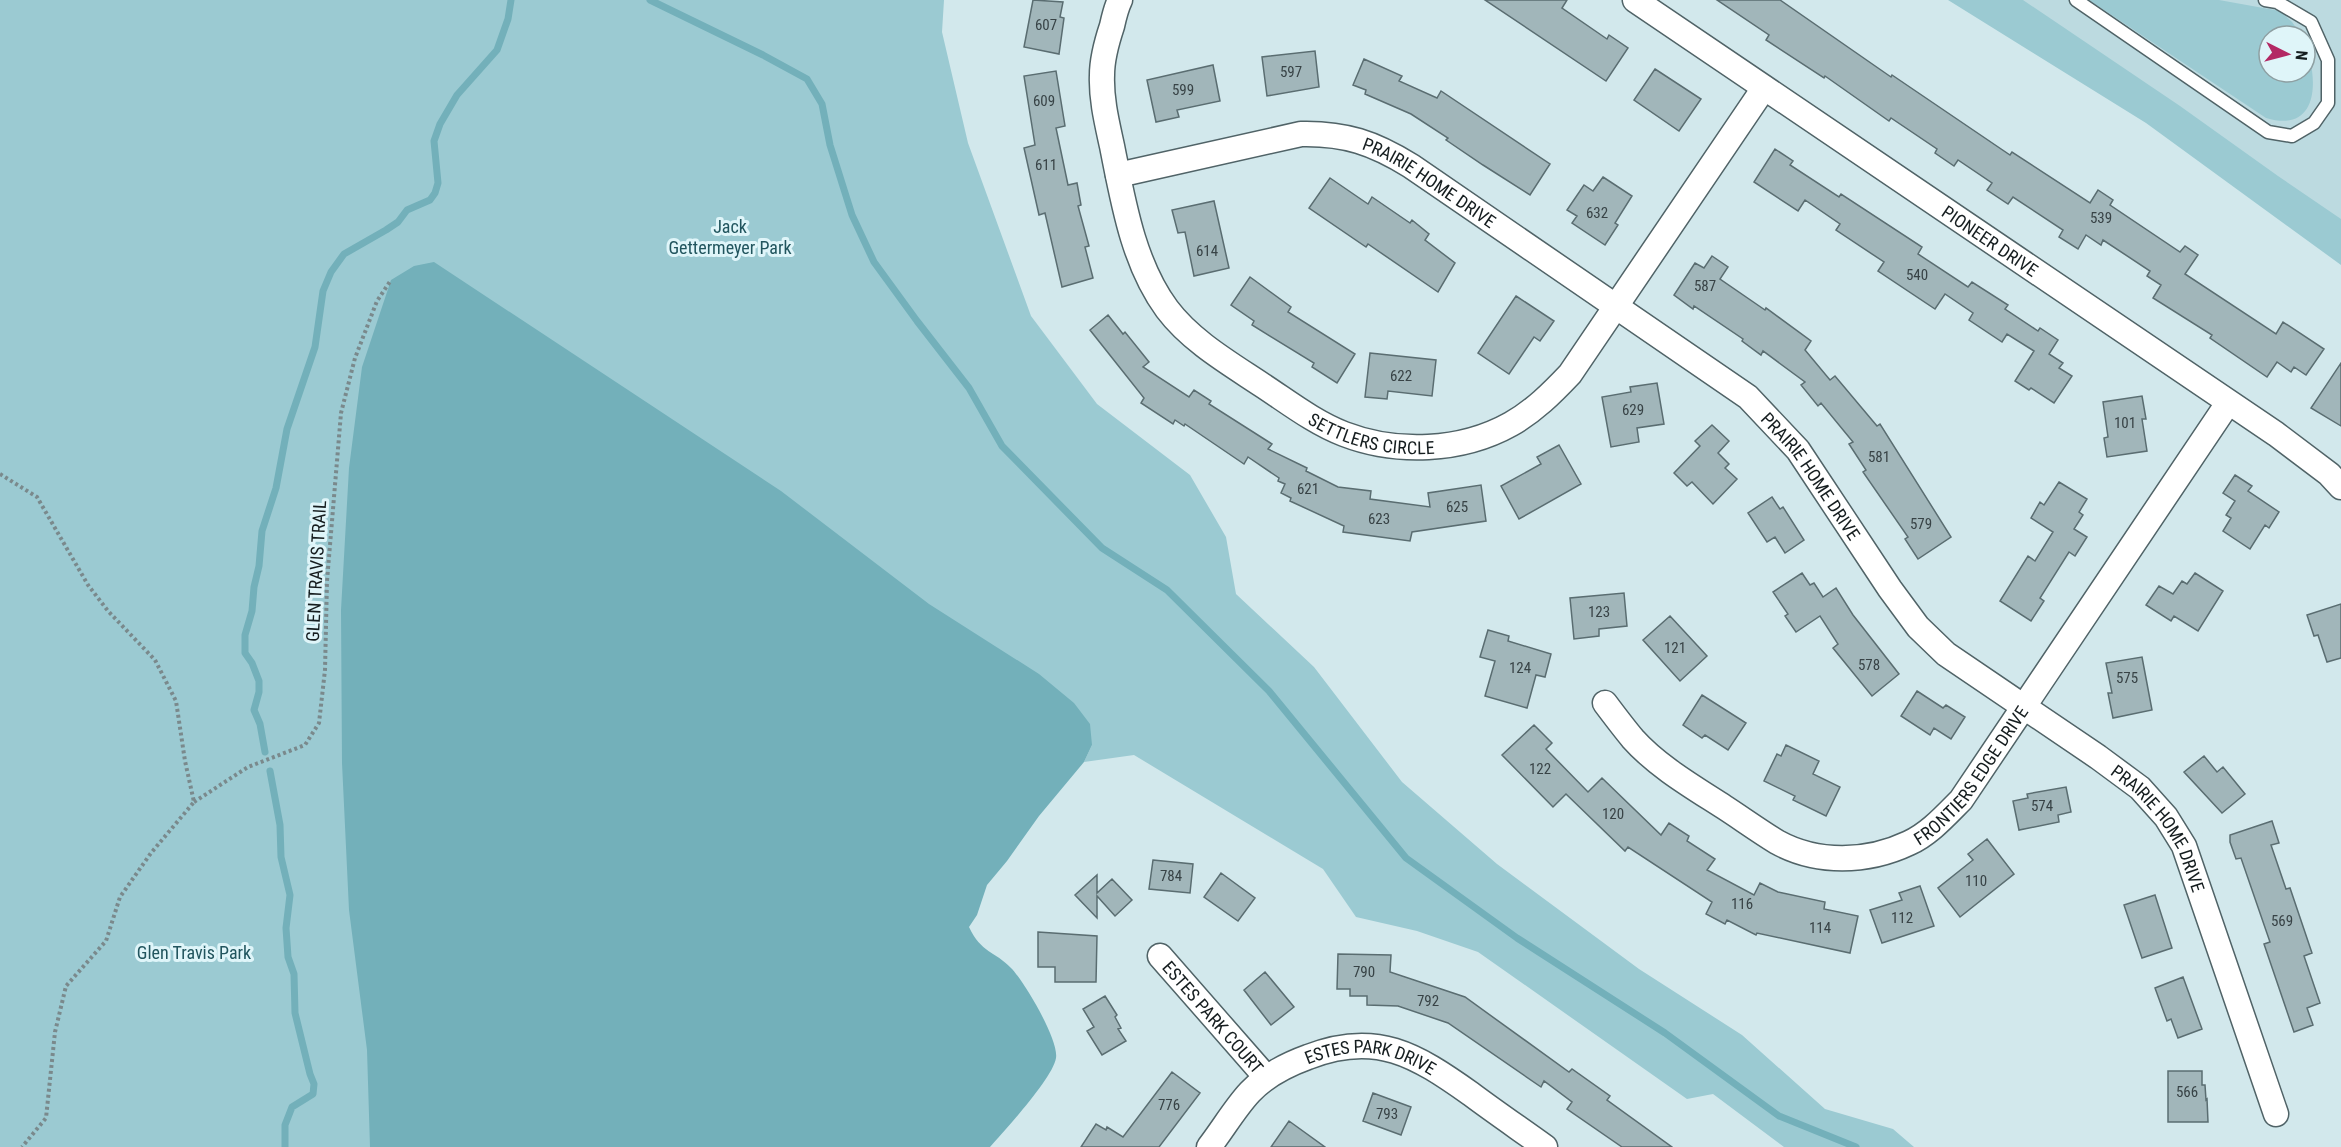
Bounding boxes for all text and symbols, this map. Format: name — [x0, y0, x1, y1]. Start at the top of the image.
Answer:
house number: 607 — [1035, 16, 1057, 34]
north arrow — [2257, 24, 2317, 84]
text: N — [2291, 50, 2311, 61]
house number: 597 — [1280, 63, 1302, 81]
house number: 599 — [1172, 81, 1194, 99]
house number: 609 — [1033, 92, 1055, 110]
street label: PRAIRIE HOME DRIVE — [1360, 133, 1500, 232]
house number: 611 — [1035, 156, 1057, 174]
street label: PIONEER DRIVE — [1938, 201, 2042, 280]
house number: 632 — [1586, 204, 1608, 222]
house number: 539 — [2090, 209, 2112, 227]
park label: Jack Gettermeyer Park — [668, 216, 792, 258]
house number: 614 — [1196, 242, 1218, 260]
house number: 540 — [1906, 266, 1928, 284]
house number: 587 — [1694, 277, 1716, 295]
house number: 622 — [1390, 367, 1412, 385]
house number: 629 — [1622, 401, 1644, 419]
street label: SETTLERS CIRCLE — [1305, 408, 1435, 458]
street label: PRAIRIE HOME DRIVE — [1757, 408, 1865, 544]
house number: 101 — [2114, 414, 2136, 432]
house number: 581 — [1868, 448, 1890, 466]
house number: 621 — [1297, 480, 1319, 498]
house number: 625 — [1446, 498, 1468, 516]
street label: GLEN TRAVIS TRAIL — [302, 499, 330, 642]
house number: 623 — [1368, 510, 1390, 528]
house number: 579 — [1910, 515, 1932, 533]
house number: 123 — [1588, 603, 1610, 621]
house number: 121 — [1664, 639, 1686, 657]
house number: 578 — [1858, 656, 1880, 674]
house number: 124 — [1509, 659, 1531, 677]
house number: 575 — [2116, 669, 2138, 687]
street label: FRONTIERS EDGE DRIVE — [1910, 702, 2032, 849]
house number: 122 — [1529, 760, 1551, 778]
street label: PRAIRIE HOME DRIVE — [2107, 760, 2209, 895]
house number: 574 — [2031, 797, 2053, 815]
house number: 120 — [1602, 805, 1624, 823]
house number: 784 — [1160, 867, 1182, 885]
house number: 110 — [1965, 872, 1987, 890]
house number: 116 — [1731, 895, 1753, 913]
house number: 112 — [1891, 909, 1913, 927]
house number: 569 — [2271, 912, 2293, 930]
house number: 114 — [1809, 919, 1831, 937]
park label: Glen Travis Park — [137, 942, 251, 963]
street label: ESTES PARK COURT — [1159, 957, 1268, 1077]
house number: 790 — [1353, 963, 1375, 981]
house number: 792 — [1417, 992, 1439, 1010]
street label: ESTES PARK DRIVE — [1301, 1035, 1440, 1079]
house number: 566 — [2176, 1083, 2198, 1101]
house number: 776 — [1158, 1096, 1180, 1114]
house number: 793 — [1376, 1105, 1398, 1123]

